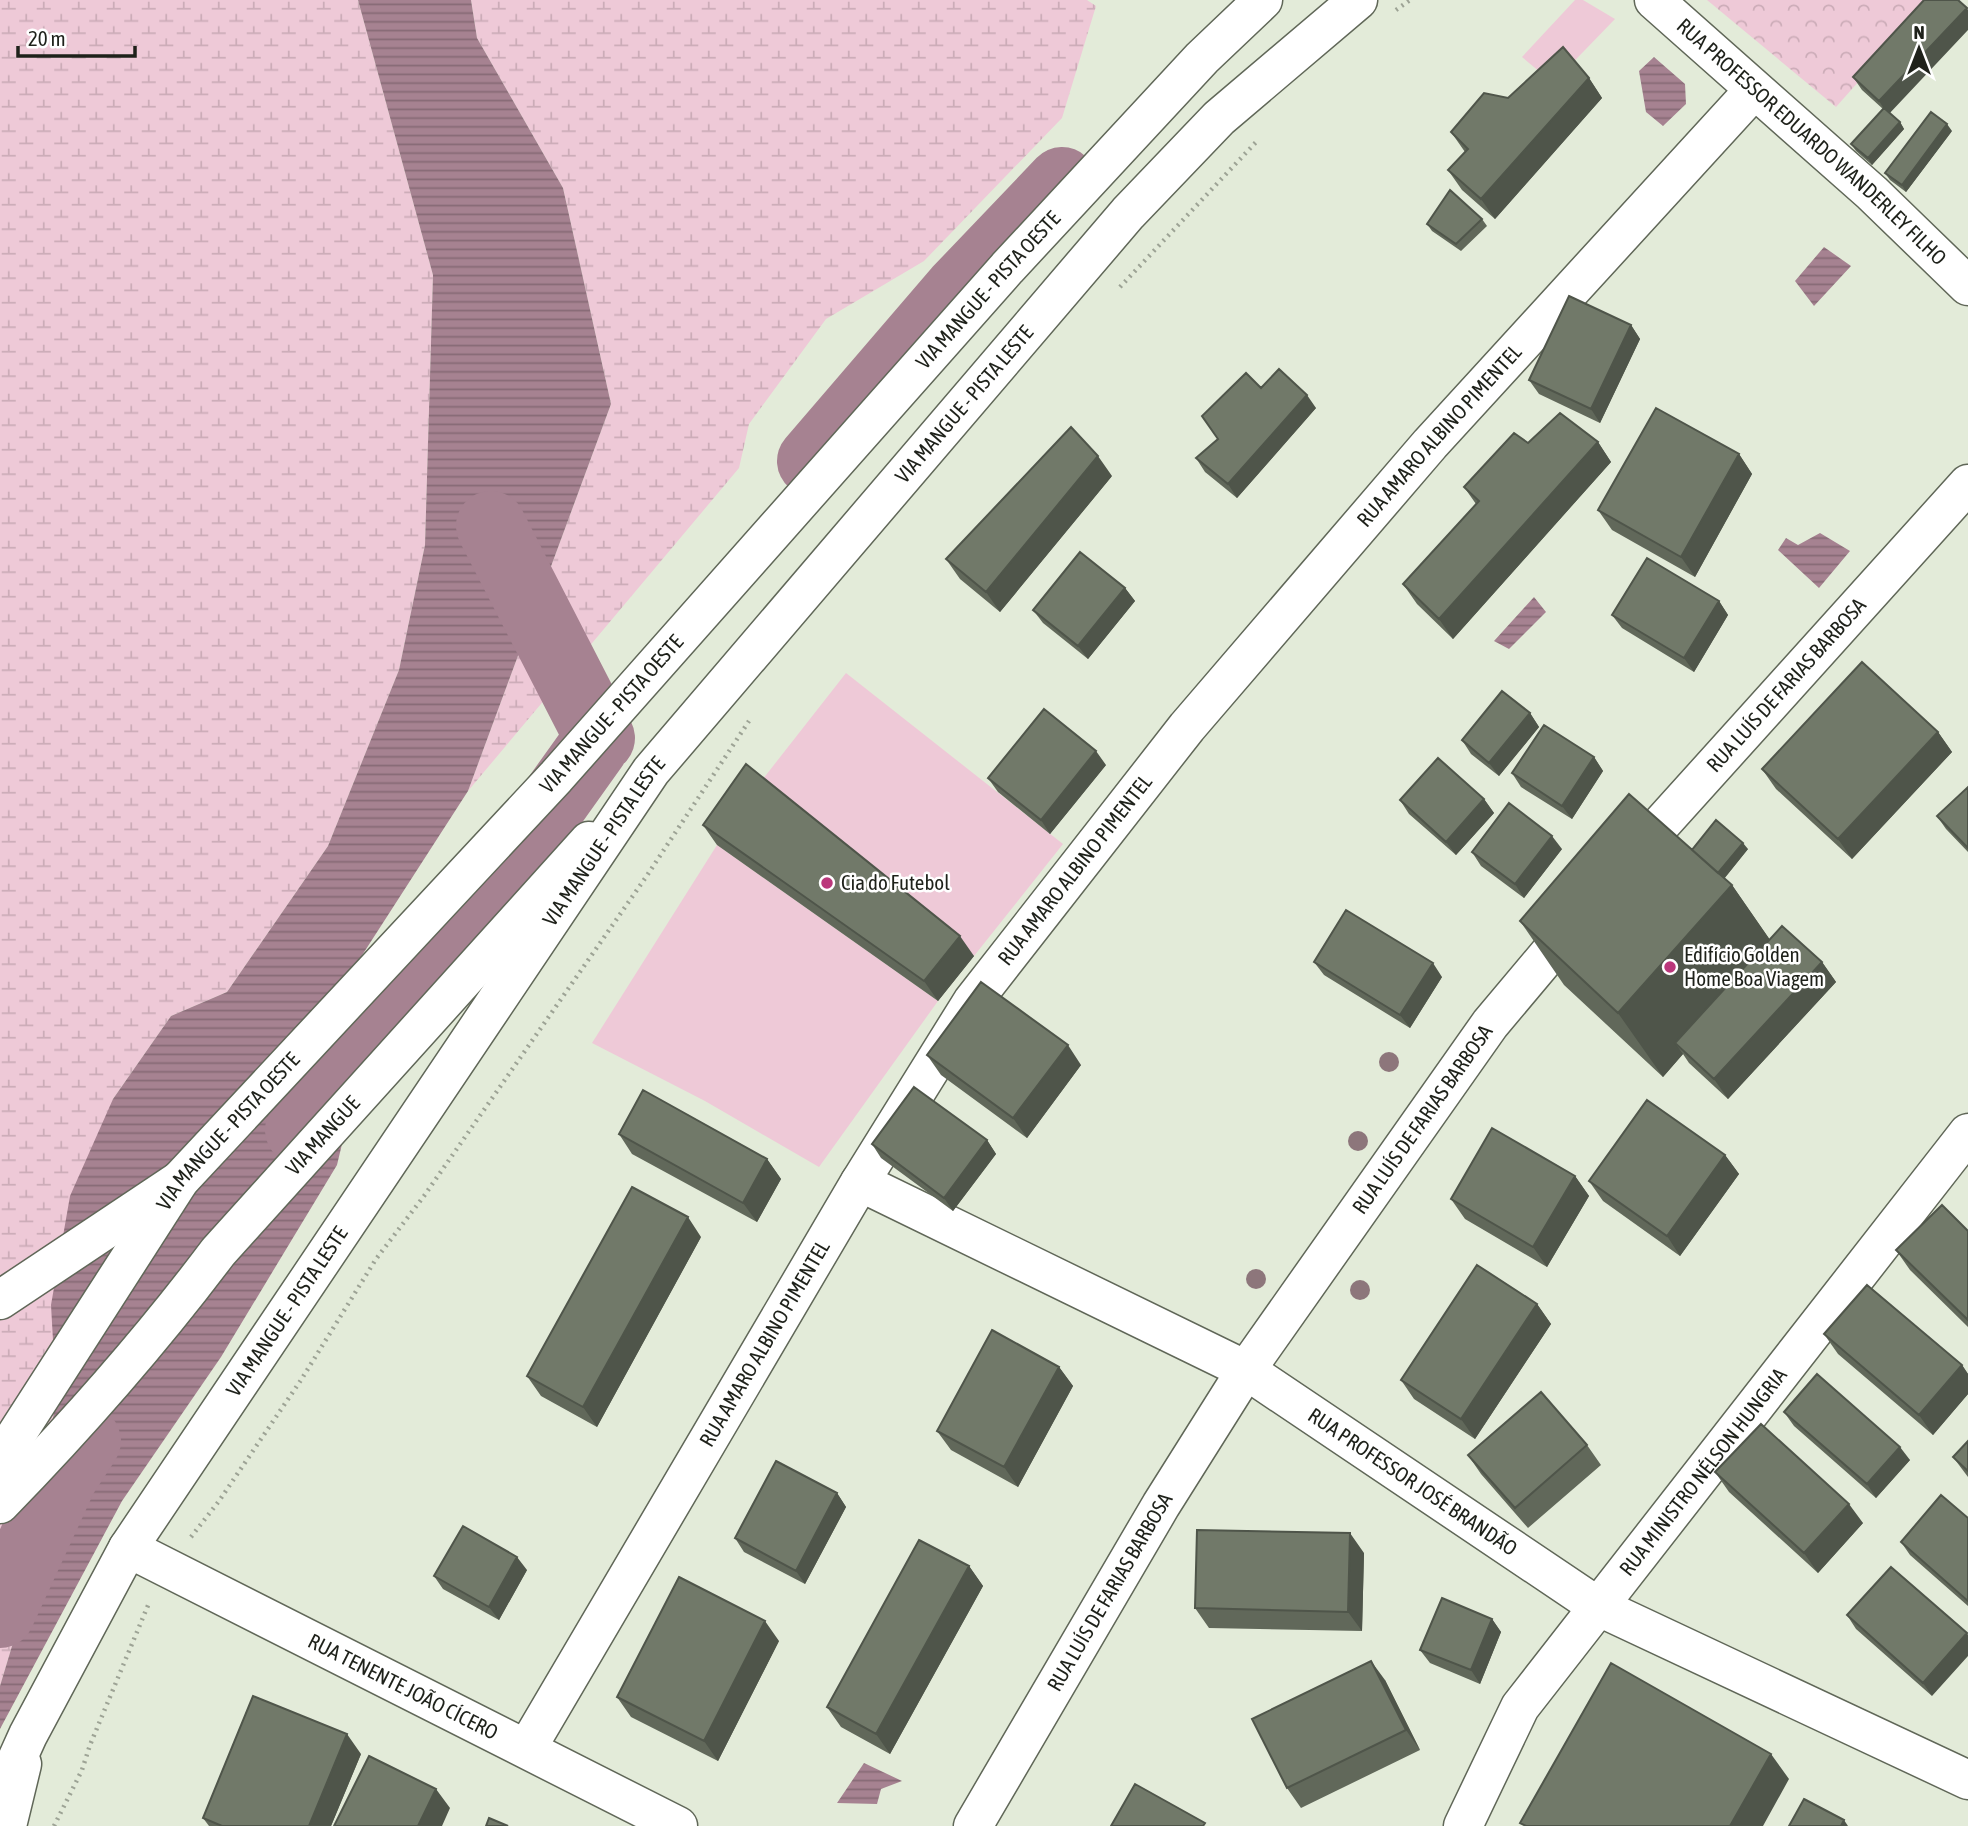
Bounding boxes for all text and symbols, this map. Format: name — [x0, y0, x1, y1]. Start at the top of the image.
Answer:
scale bar — [18, 14, 135, 58]
north arrow — [1884, 14, 1954, 84]
street label: RUA PROFESSOR EDUARDO WANDERLEY FILHO — [1671, 15, 1951, 271]
text: 20 m — [28, 26, 66, 50]
street label: VIA MANGUE - PISTA OESTE — [911, 206, 1065, 373]
street label: VIA MANGUE - PISTA LESTE — [890, 320, 1038, 487]
street label: RUA AMARO ALBINO PIMENTEL — [1352, 340, 1526, 531]
street label: RUA LUÍS DE FARIAS BARBOSA — [1701, 592, 1871, 776]
street label: VIA MANGUE - PISTA OESTE — [534, 629, 687, 797]
street label: VIA MANGUE - PISTA LESTE — [537, 751, 669, 930]
street label: RUA AMARO ALBINO PIMENTEL — [992, 770, 1156, 970]
place label: Cia do Futebol — [841, 870, 950, 894]
marker: Cia do Futebol — [819, 875, 835, 891]
place label: Edifício Golden Home Boa Viagem — [1684, 942, 1824, 990]
marker: Edifício Golden Home Boa Viagem — [1662, 959, 1678, 975]
street label: RUA LUÍS DE FARIAS BARBOSA — [1347, 1019, 1497, 1218]
street label: VIA MANGUE - PISTA OESTE — [151, 1047, 304, 1214]
street label: VIA MANGUE — [280, 1091, 364, 1180]
street label: VIA MANGUE - PISTA LESTE — [221, 1222, 352, 1400]
street label: RUA AMARO ALBINO PIMENTEL — [694, 1236, 834, 1451]
street label: RUA MINISTRO NÉLSON HUNGRIA — [1614, 1362, 1792, 1580]
street label: RUA PROFESSOR JOSÉ BRANDÃO — [1304, 1402, 1522, 1560]
street label: RUA LUÍS DE FARIAS BARBOSA — [1042, 1487, 1177, 1695]
street label: RUA TENENTE JOÃO CÍCERO — [305, 1628, 502, 1744]

